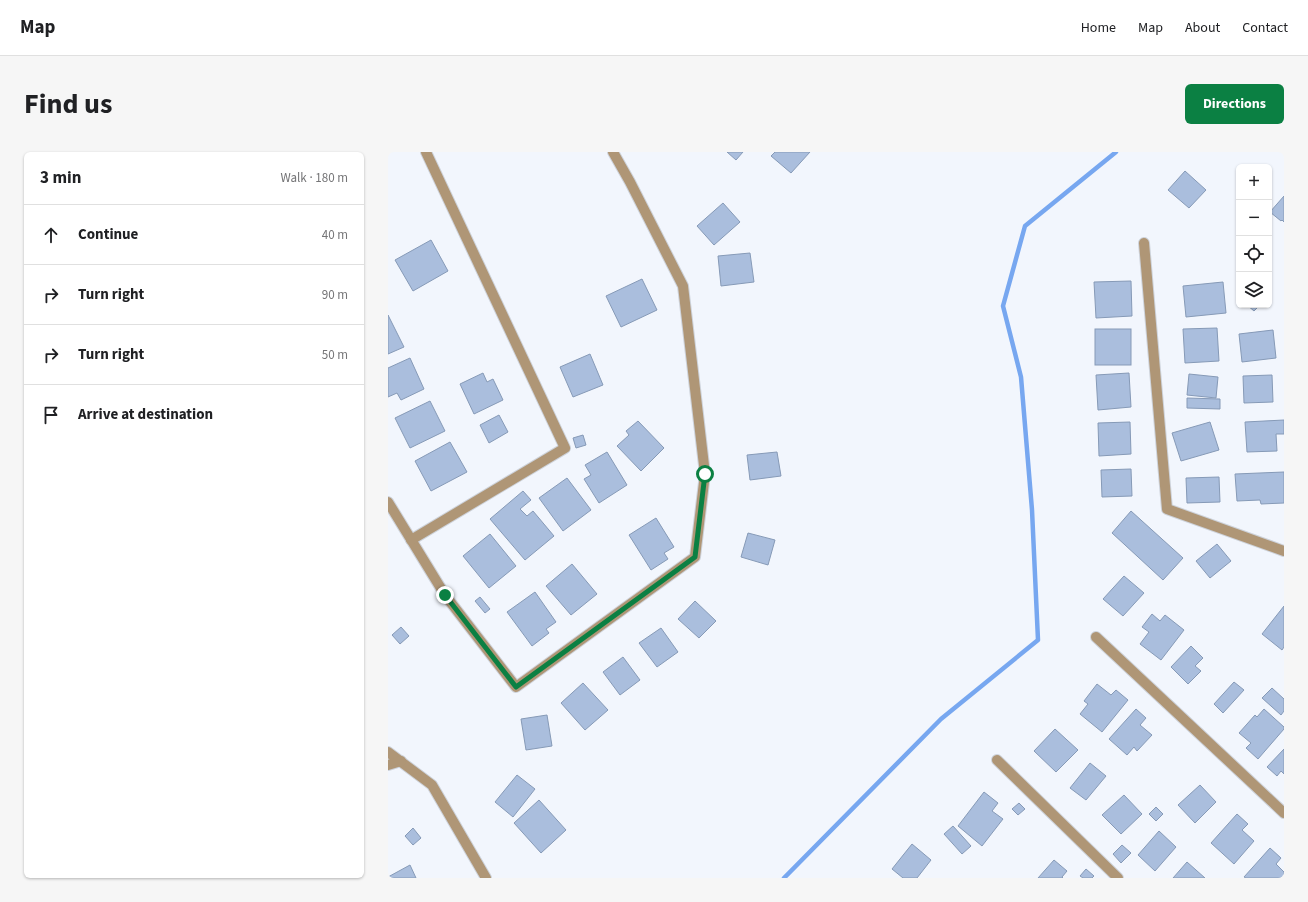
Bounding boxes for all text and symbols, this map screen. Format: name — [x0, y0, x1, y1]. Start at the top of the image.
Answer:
text: Map — [20, 14, 55, 41]
text: Home — [1081, 18, 1116, 38]
text: Map — [1138, 18, 1163, 38]
text: About — [1185, 18, 1220, 38]
text: Contact — [1242, 18, 1288, 38]
text: Find us — [24, 84, 112, 124]
button: Directions — [1185, 84, 1284, 124]
map controls — [1236, 164, 1272, 308]
button: + — [1236, 164, 1272, 200]
text: 3 min — [40, 166, 81, 190]
text: Walk · 180 m — [280, 169, 348, 187]
button: − — [1236, 200, 1272, 236]
icon: ahead — [40, 224, 62, 246]
text: Continue — [78, 224, 138, 245]
text: 40 m — [322, 226, 348, 244]
button: locate — [1236, 236, 1272, 272]
button: layers — [1236, 272, 1272, 308]
icon: right — [40, 284, 62, 306]
text: Turn right — [78, 284, 144, 305]
text: 90 m — [322, 286, 348, 304]
icon: right — [40, 344, 62, 366]
text: Turn right — [78, 344, 144, 365]
text: 50 m — [322, 346, 348, 364]
icon: arrive — [40, 404, 62, 426]
text: Arrive at destination — [78, 404, 213, 425]
route start — [696, 465, 714, 483]
route end — [436, 586, 454, 604]

